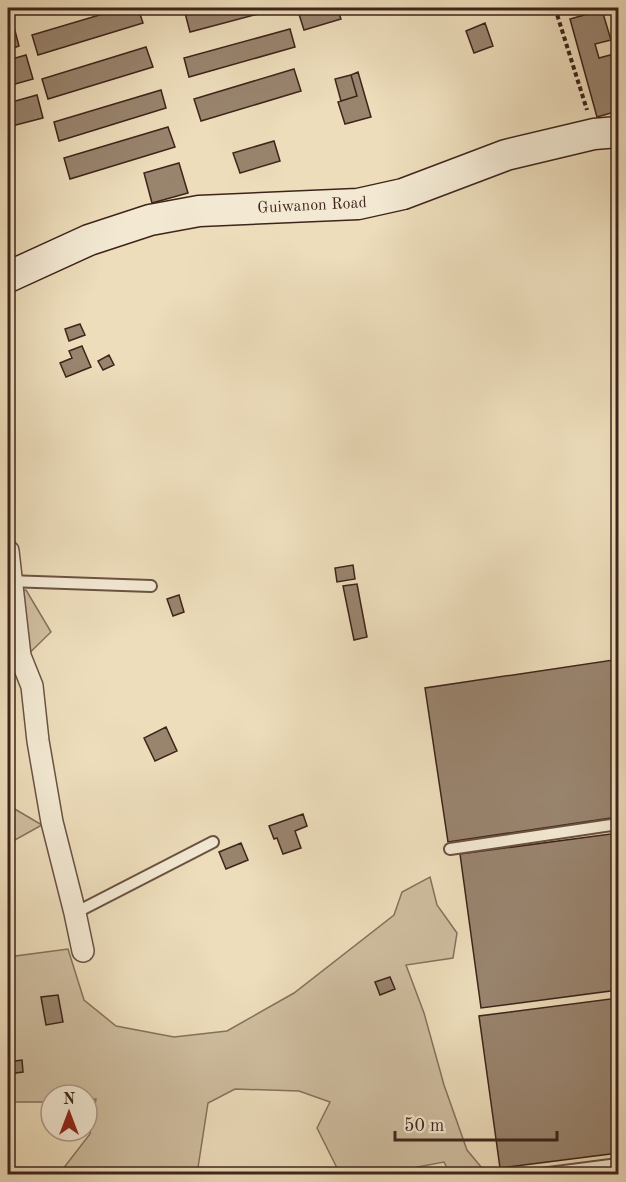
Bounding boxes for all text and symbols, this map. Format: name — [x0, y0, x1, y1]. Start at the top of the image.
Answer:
street label: Guiwanon Road — [257, 195, 367, 217]
north arrow — [39, 1083, 99, 1143]
text: N — [63, 1092, 76, 1108]
scale bar — [395, 1104, 557, 1142]
text: 50 m — [404, 1117, 444, 1135]

